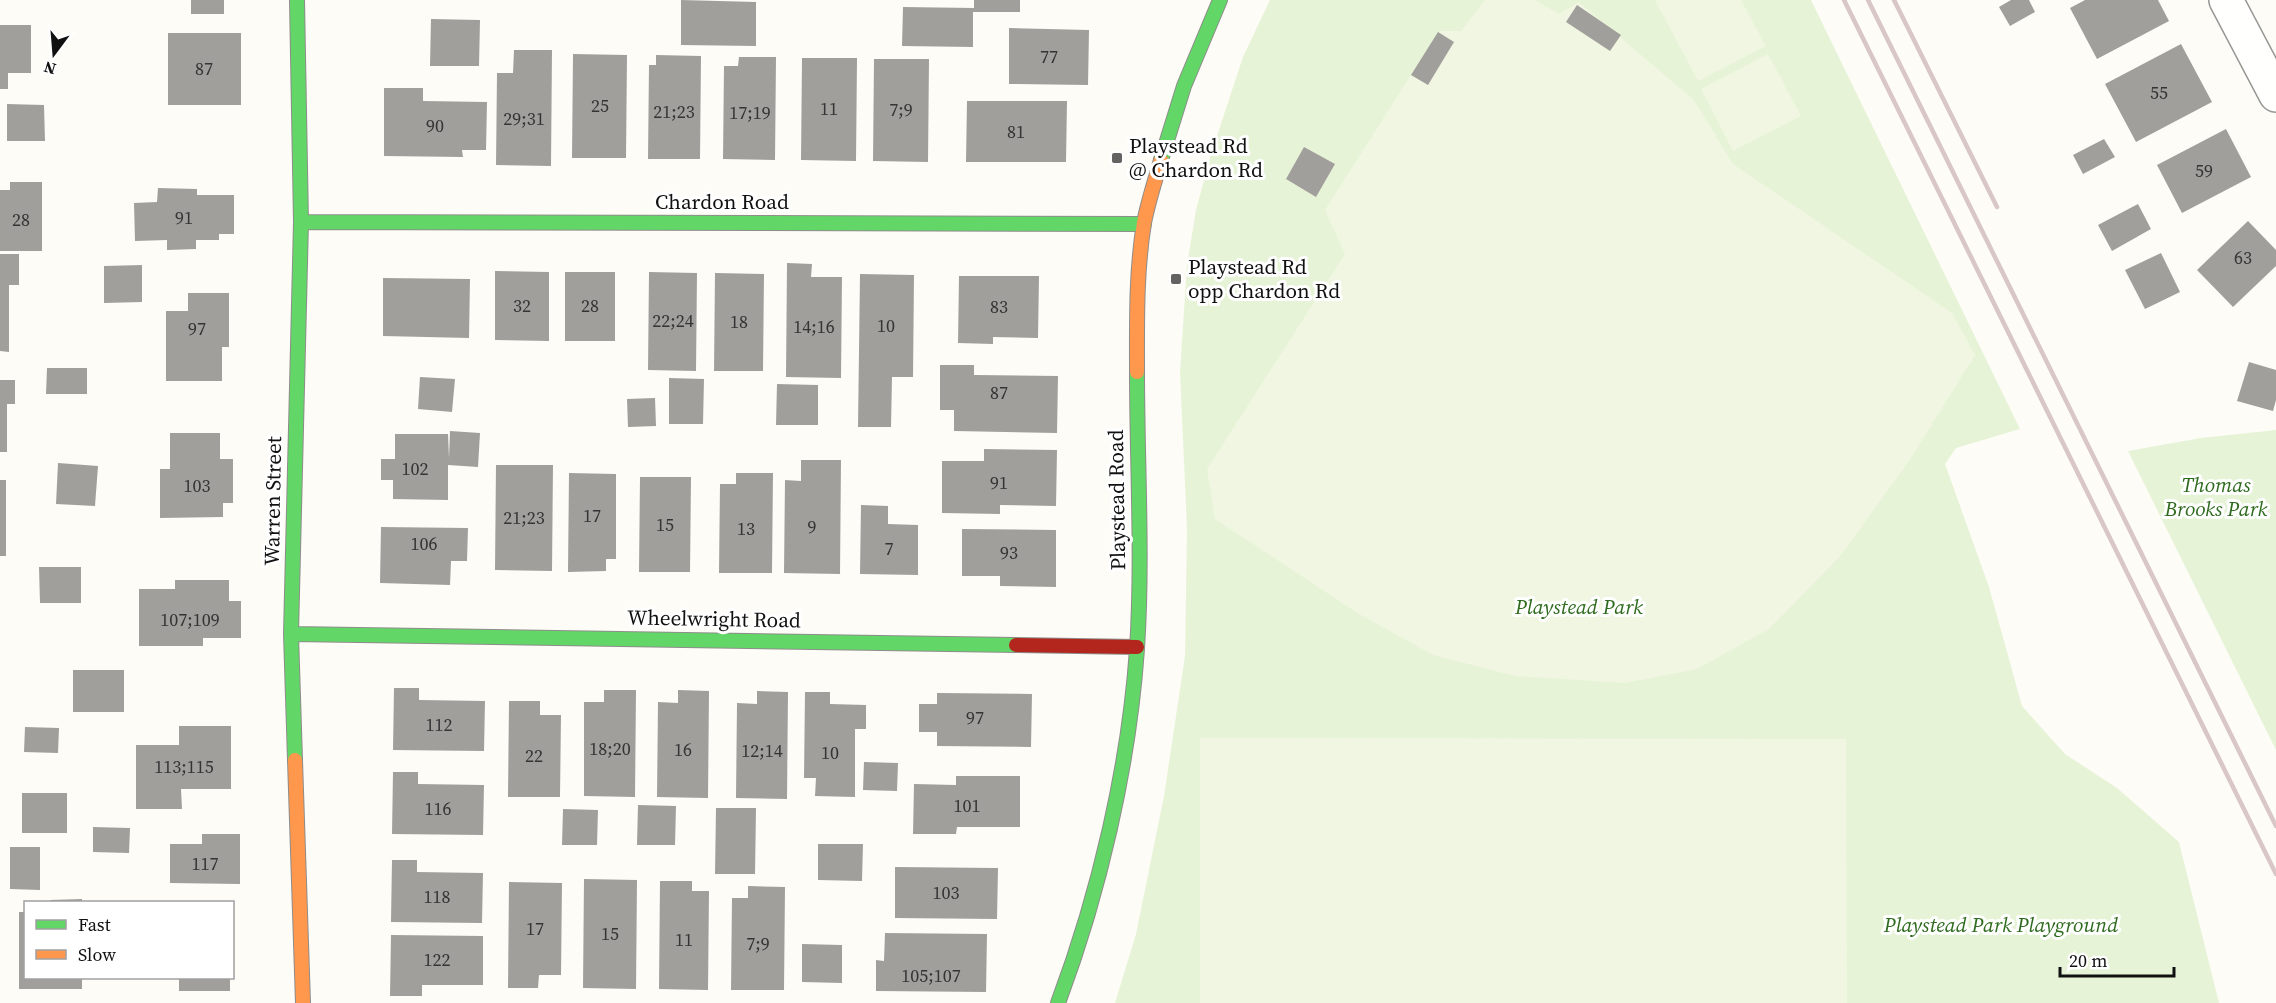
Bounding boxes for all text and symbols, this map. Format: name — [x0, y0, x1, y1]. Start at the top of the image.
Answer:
north arrow — [24, 24, 84, 84]
house number: 77 — [1040, 44, 1058, 69]
text: N — [41, 56, 58, 81]
house number: 87 — [195, 56, 213, 81]
house number: 55 — [2150, 80, 2168, 105]
house number: 25 — [591, 93, 609, 118]
house number: 11 — [820, 96, 838, 121]
house number: 7;9 — [889, 97, 913, 122]
house number: 21;23 — [653, 99, 695, 124]
house number: 17;19 — [729, 100, 771, 125]
house number: 29;31 — [503, 106, 545, 131]
house number: 90 — [426, 113, 444, 138]
house number: 81 — [1007, 119, 1025, 144]
place label: Playstead Rd @ Chardon Rd — [1129, 131, 1263, 184]
marker: Playstead Rd @ Chardon Rd — [1110, 151, 1124, 165]
house number: 59 — [2195, 158, 2213, 183]
street label: Chardon Road — [655, 187, 789, 216]
house number: 91 — [175, 205, 193, 230]
house number: 28 — [12, 207, 30, 232]
house number: 63 — [2234, 245, 2252, 270]
place label: Playstead Rd opp Chardon Rd — [1188, 252, 1340, 305]
marker: Playstead Rd opp Chardon Rd — [1169, 272, 1183, 286]
house number: 32 — [513, 293, 531, 318]
house number: 28 — [581, 293, 599, 318]
house number: 83 — [990, 294, 1008, 319]
house number: 22;24 — [652, 308, 694, 333]
house number: 18 — [730, 309, 748, 334]
house number: 10 — [877, 313, 895, 338]
house number: 14;16 — [793, 314, 835, 339]
house number: 97 — [188, 316, 206, 341]
house number: 87 — [990, 380, 1008, 405]
street label: Playstead Road — [1101, 429, 1132, 571]
street label: Warren Street — [257, 436, 288, 566]
house number: 102 — [402, 456, 429, 481]
house number: 91 — [990, 470, 1008, 495]
park label: Thomas Brooks Park — [2163, 470, 2268, 523]
house number: 103 — [184, 473, 211, 498]
house number: 17 — [583, 503, 601, 528]
house number: 21;23 — [503, 505, 545, 530]
house number: 15 — [656, 512, 674, 537]
house number: 9 — [808, 514, 817, 539]
house number: 13 — [737, 516, 755, 541]
house number: 106 — [411, 531, 438, 556]
house number: 7 — [885, 536, 894, 561]
house number: 93 — [1000, 540, 1018, 565]
park label: Playstead Park — [1514, 592, 1643, 621]
street label: Wheelwright Road — [627, 602, 801, 635]
house number: 107;109 — [160, 607, 220, 632]
house number: 97 — [966, 705, 984, 730]
house number: 112 — [426, 712, 453, 737]
house number: 18;20 — [589, 736, 631, 761]
house number: 16 — [674, 737, 692, 762]
house number: 12;14 — [741, 738, 783, 763]
house number: 10 — [821, 740, 839, 765]
house number: 22 — [525, 743, 543, 768]
house number: 113;115 — [154, 754, 214, 779]
house number: 101 — [954, 793, 981, 818]
house number: 116 — [425, 796, 452, 821]
house number: 117 — [192, 851, 219, 876]
house number: 103 — [933, 880, 960, 905]
house number: 118 — [424, 884, 451, 909]
legend — [24, 901, 234, 979]
park label: Playstead Park Playground — [1883, 910, 2118, 939]
text: Fast — [78, 912, 111, 937]
house number: 17 — [526, 916, 544, 941]
house number: 15 — [601, 921, 619, 946]
house number: 11 — [675, 927, 693, 952]
house number: 7;9 — [746, 931, 770, 956]
scale bar — [2060, 940, 2174, 978]
text: Slow — [78, 942, 116, 967]
house number: 122 — [424, 947, 451, 972]
text: 20 m — [2069, 948, 2107, 973]
house number: 105;107 — [901, 963, 961, 988]

